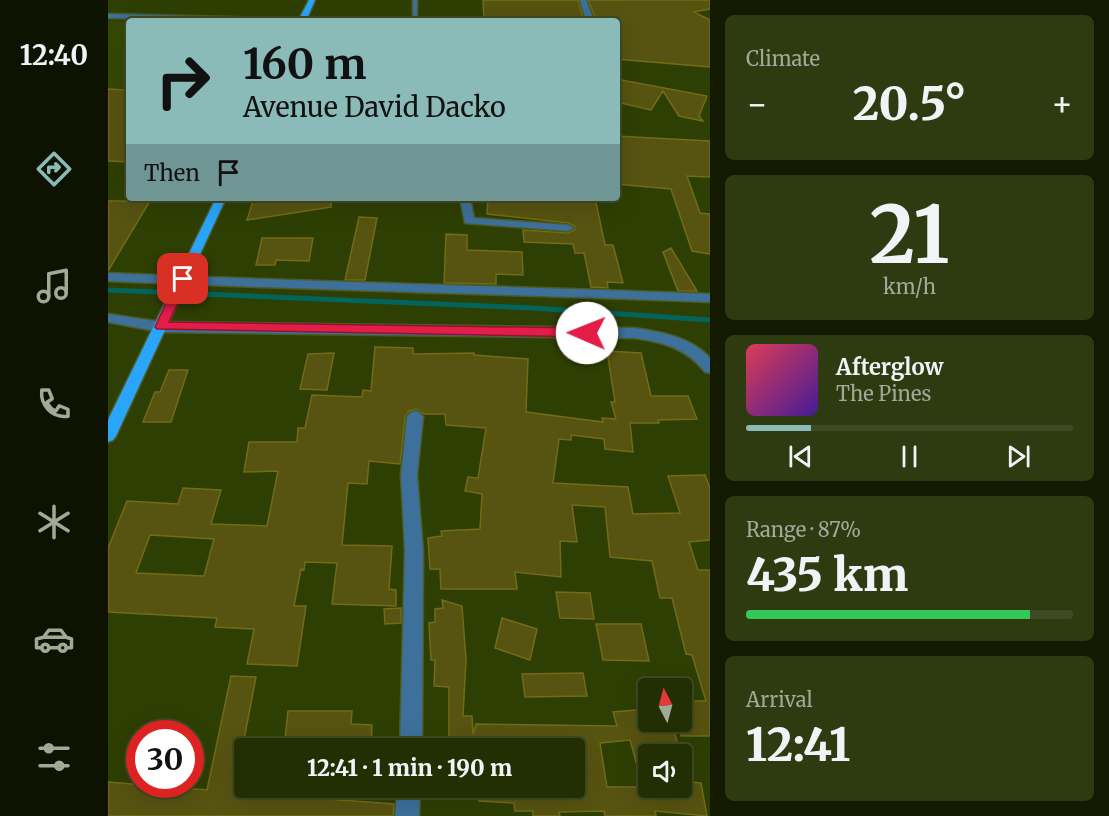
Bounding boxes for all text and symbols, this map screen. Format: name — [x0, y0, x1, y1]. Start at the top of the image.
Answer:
text: 12:40 — [20, 38, 88, 72]
text: 160 m — [243, 38, 367, 90]
icon: right — [144, 42, 222, 120]
text: Climate — [746, 46, 820, 71]
text: 20.5° — [853, 76, 966, 132]
text: − — [746, 84, 768, 125]
text: + — [1051, 84, 1073, 125]
text: Avenue David Dacko — [243, 90, 506, 124]
icon: directions — [33, 148, 75, 190]
icon: arrive — [212, 156, 245, 189]
text: Then — [144, 159, 200, 187]
text: 21 — [870, 186, 949, 284]
pin — [157, 253, 208, 304]
icon: arrive — [166, 262, 199, 295]
icon: music — [33, 265, 75, 307]
text: km/h — [883, 274, 936, 299]
position arrow — [555, 301, 619, 365]
text: Afterglow — [836, 353, 943, 381]
text: The Pines — [836, 381, 931, 406]
icon: phone — [33, 383, 75, 425]
icon: previous — [784, 440, 817, 473]
icon: pause — [893, 440, 926, 473]
icon: next — [1002, 440, 1035, 473]
icon: climate — [33, 501, 75, 543]
text: Range · 87% — [746, 517, 861, 542]
text: 435 km — [746, 547, 908, 603]
icon: car — [33, 618, 75, 660]
north arrow — [638, 678, 692, 732]
map controls — [638, 678, 692, 798]
text: Arrival — [746, 687, 813, 712]
text: 12:41 — [746, 717, 850, 773]
speed limit sign: 30 — [126, 720, 204, 798]
icon: filters — [33, 736, 75, 778]
button: sound — [638, 744, 692, 798]
text: 12:41 · 1 min · 190 m — [307, 754, 512, 782]

